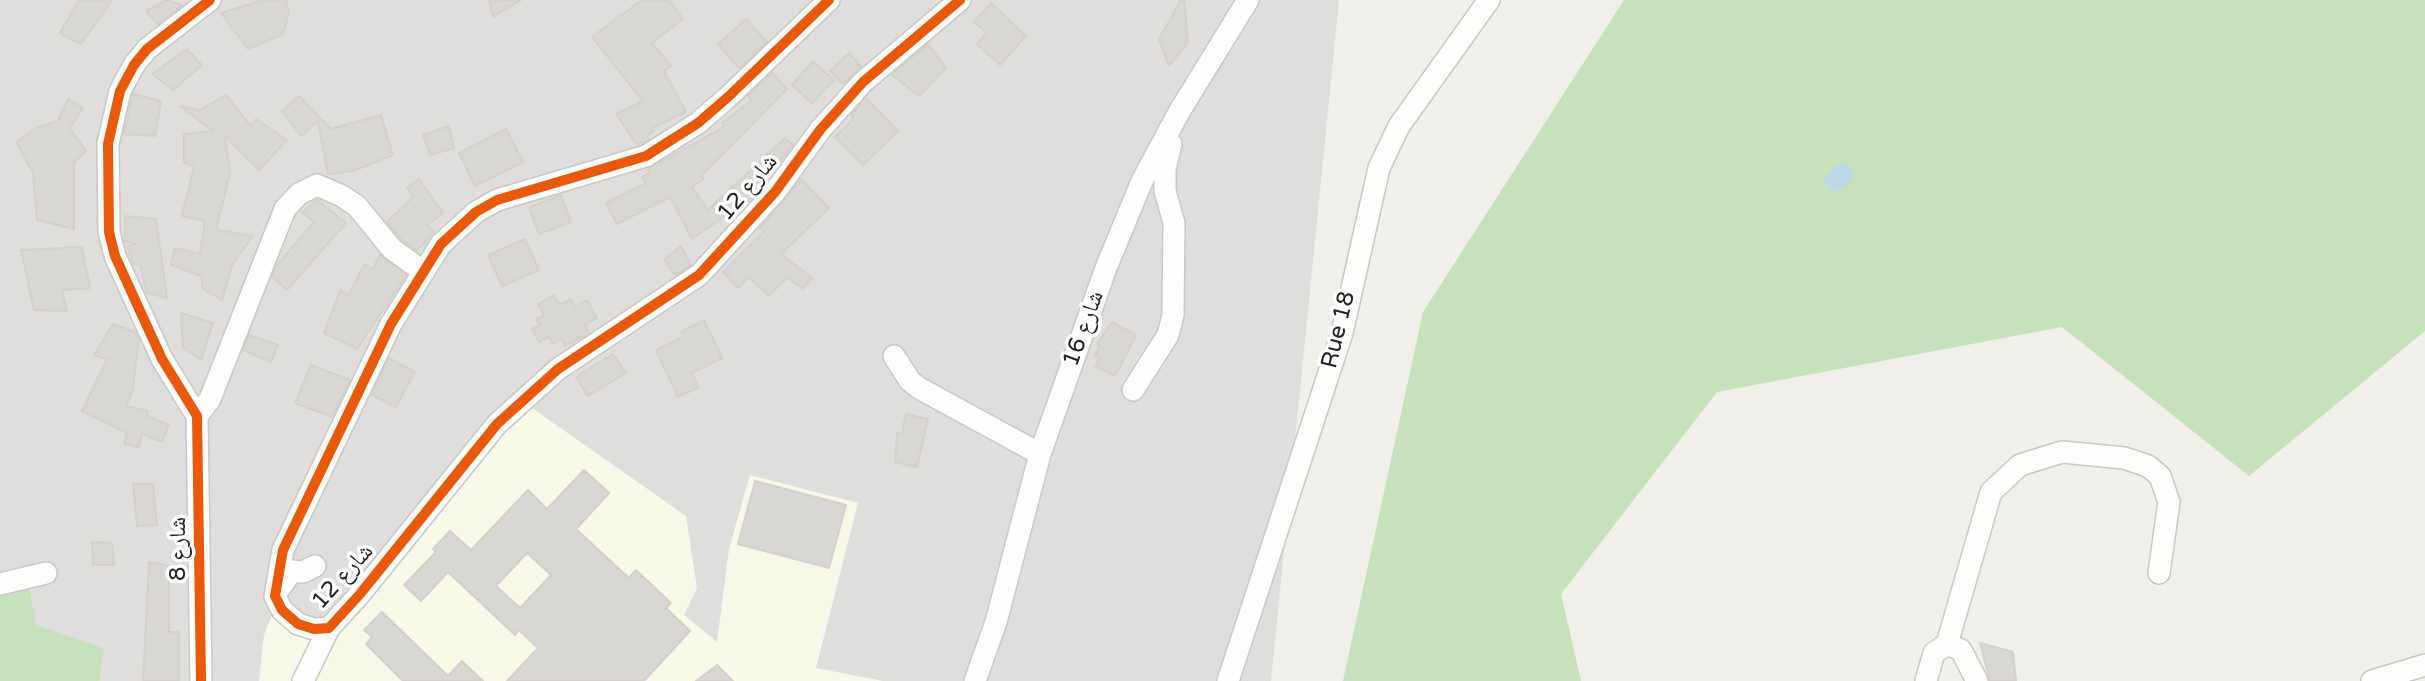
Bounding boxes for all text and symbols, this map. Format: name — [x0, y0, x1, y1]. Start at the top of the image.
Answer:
street label: شارع 12 — [712, 149, 784, 227]
street label: شارع 16 — [1058, 287, 1110, 371]
street label: Rue 18 — [1316, 289, 1362, 371]
street label: شارع 8 — [165, 517, 193, 581]
street label: شارع 12 — [306, 539, 380, 615]

